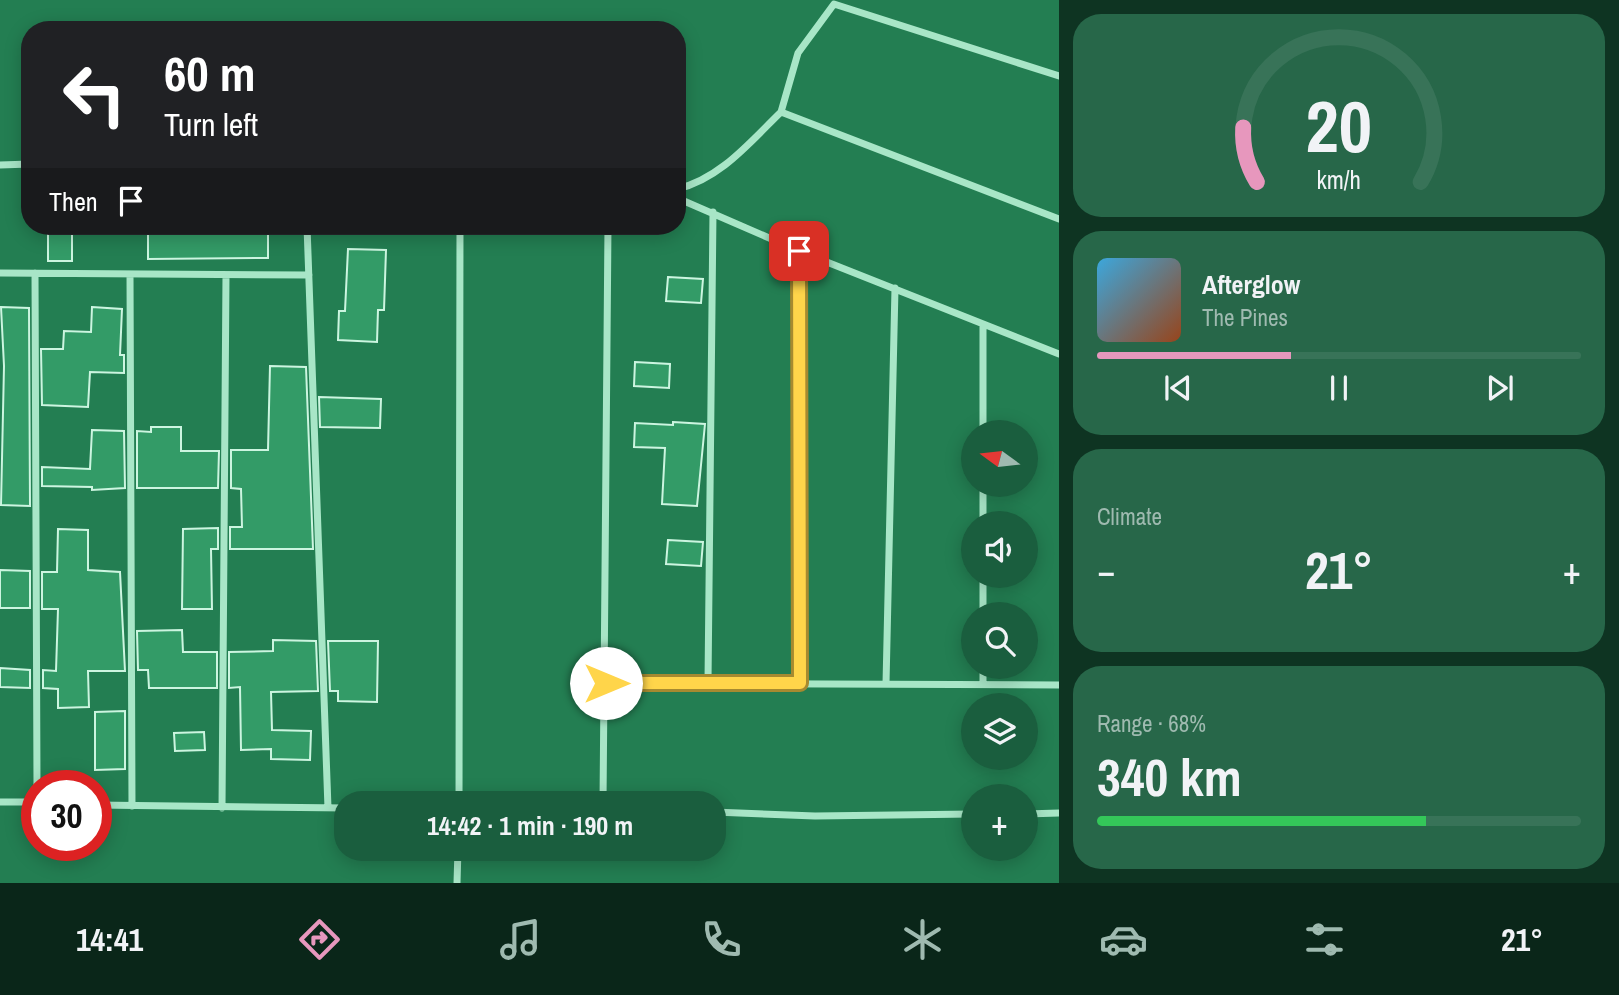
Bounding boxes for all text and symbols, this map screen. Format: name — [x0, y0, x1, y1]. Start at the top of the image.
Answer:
text: 60 m — [164, 40, 256, 106]
icon: left — [49, 49, 140, 140]
text: 20 — [1306, 77, 1372, 175]
text: Turn left — [164, 103, 258, 146]
text: km/h — [1317, 162, 1361, 196]
icon: arrive — [112, 182, 150, 220]
text: Then — [49, 184, 98, 219]
pin — [769, 221, 829, 281]
icon: arrive — [780, 232, 818, 270]
text: Afterglow — [1202, 267, 1300, 302]
text: The Pines — [1202, 302, 1288, 333]
icon: previous — [1159, 369, 1197, 407]
icon: pause — [1320, 369, 1358, 407]
icon: next — [1481, 369, 1519, 407]
north arrow — [961, 420, 1038, 497]
map controls — [961, 420, 1038, 861]
text: Climate — [1097, 501, 1162, 532]
button: sound — [961, 511, 1038, 588]
text: 21° — [1305, 535, 1373, 605]
text: − — [1097, 545, 1115, 596]
text: + — [1563, 545, 1581, 596]
button: search — [961, 602, 1038, 679]
position arrow — [569, 646, 643, 720]
button: layers — [961, 693, 1038, 770]
text: Range · 68% — [1097, 708, 1206, 739]
text: 340 km — [1097, 742, 1242, 812]
speed limit sign: 30 — [21, 770, 112, 861]
button: + — [961, 784, 1038, 861]
text: 14:42 · 1 min · 190 m — [427, 808, 633, 843]
icon: directions — [295, 915, 344, 964]
icon: music — [496, 915, 545, 964]
icon: phone — [697, 915, 746, 964]
icon: climate — [898, 915, 947, 964]
icon: car — [1099, 915, 1148, 964]
icon: filters — [1300, 915, 1349, 964]
text: 14:41 — [76, 918, 143, 961]
text: 21° — [1501, 918, 1543, 961]

